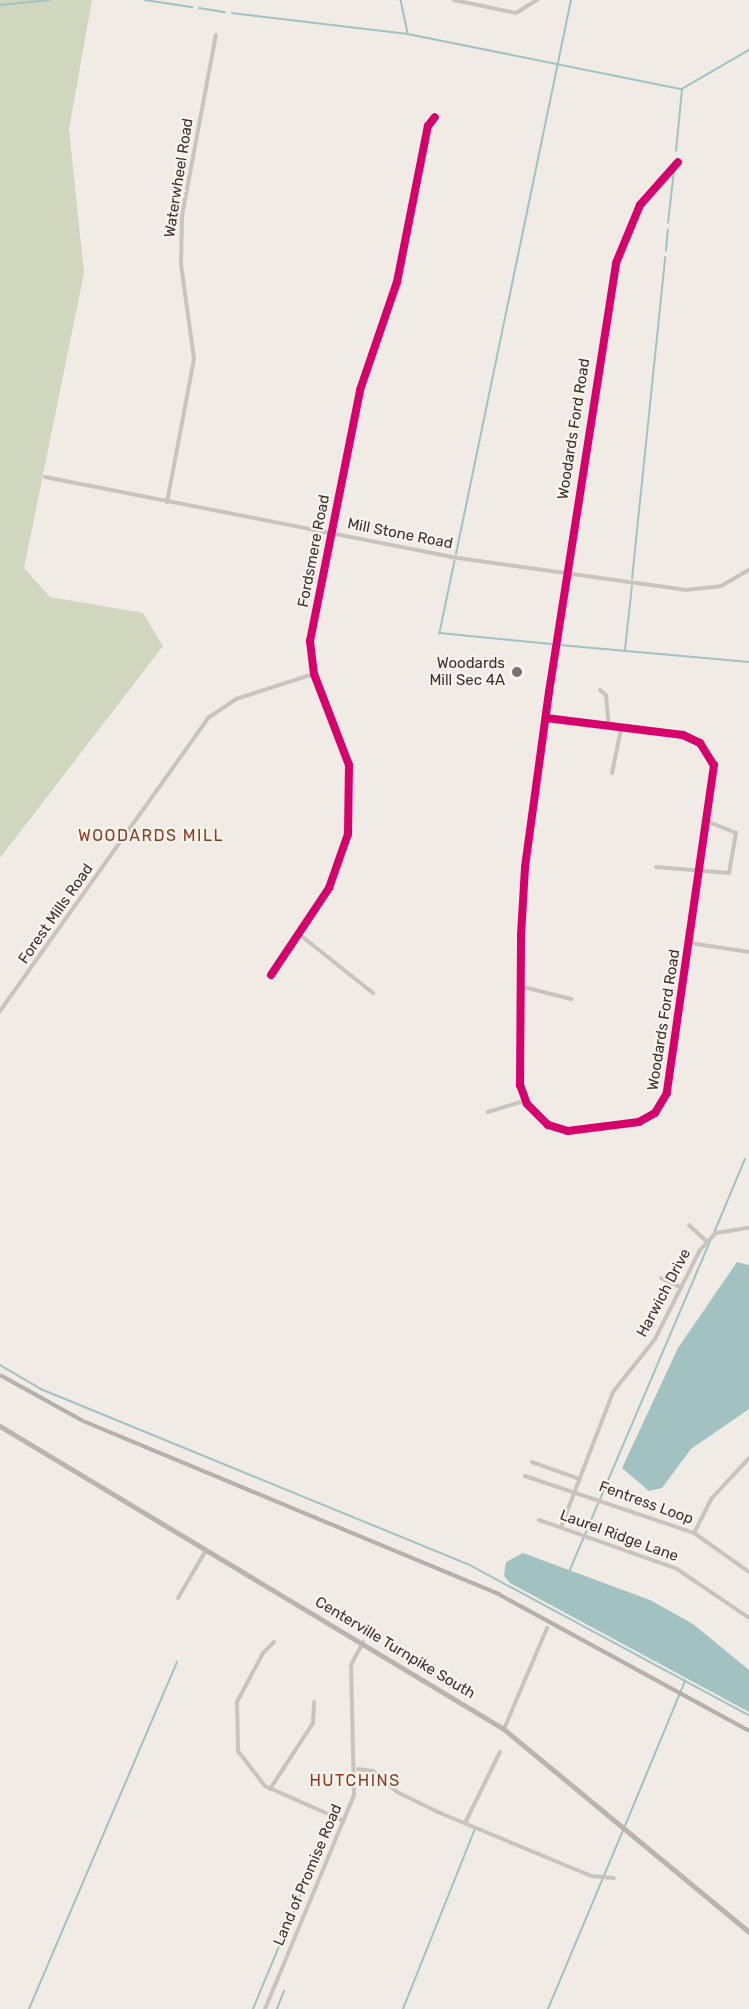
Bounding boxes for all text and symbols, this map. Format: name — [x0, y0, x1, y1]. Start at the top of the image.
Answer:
street label: Waterwheel Road — [161, 117, 197, 239]
street label: Woodards Ford Road — [554, 357, 594, 501]
street label: Fordsmere Road — [294, 493, 334, 609]
street label: Mill Stone Road — [346, 515, 454, 553]
place label: Woodards Mill Sec 4A — [429, 654, 505, 689]
marker: Woodards Mill Sec 4A — [510, 665, 524, 679]
district label: WOODARDS MILL — [78, 826, 224, 846]
street label: Forest Mills Road — [15, 860, 97, 968]
street label: Woodards Ford Road — [644, 948, 684, 1092]
street label: Harwich Drive — [633, 1246, 695, 1340]
street label: Fentress Loop — [596, 1478, 696, 1528]
street label: Laurel Ridge Lane — [557, 1506, 681, 1566]
street label: Centerville Turnpike South — [312, 1593, 478, 1703]
district label: HUTCHINS — [309, 1771, 401, 1791]
street label: Land of Promise Road — [270, 1801, 346, 1949]

